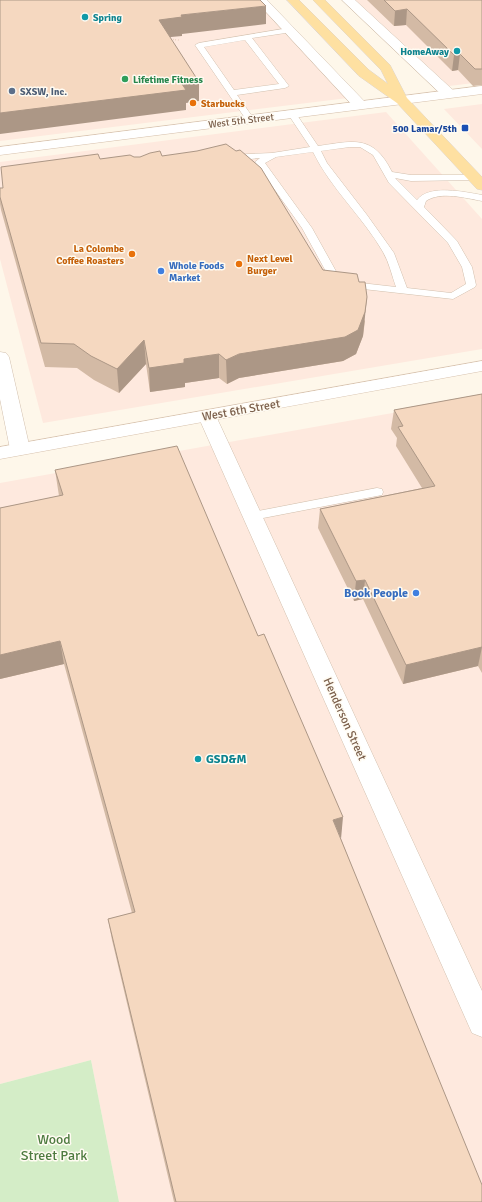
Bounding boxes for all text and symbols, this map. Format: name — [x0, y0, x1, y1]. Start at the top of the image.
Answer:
marker: Spring — [80, 12, 90, 22]
place label: Spring — [93, 12, 123, 24]
place label: HomeAway — [400, 46, 449, 58]
marker: HomeAway — [452, 46, 462, 56]
marker: Lifetime Fitness — [120, 74, 130, 84]
place label: Lifetime Fitness — [133, 74, 203, 86]
marker: SXSW, Inc. — [7, 86, 17, 96]
place label: SXSW, Inc. — [20, 86, 67, 98]
marker: Starbucks — [188, 98, 198, 108]
place label: Starbucks — [201, 98, 245, 110]
street label: West 5th Street — [208, 111, 275, 131]
place label: 500 Lamar/5th — [393, 123, 458, 135]
marker: 500 Lamar/5th — [460, 123, 470, 133]
place label: La Colombe Coffee Roasters — [56, 243, 125, 267]
marker: La Colombe Coffee Roasters — [127, 249, 137, 259]
place label: Next Level Burger — [247, 253, 293, 277]
marker: Next Level Burger — [234, 259, 244, 269]
place label: Whole Foods Market — [169, 260, 225, 284]
marker: Whole Foods Market — [156, 266, 166, 276]
street label: West 6th Street — [201, 396, 281, 425]
place label: Book People — [344, 586, 408, 601]
marker: Book People — [411, 588, 421, 598]
street label: Henderson Street — [320, 675, 370, 763]
place label: GSD&M — [206, 752, 246, 767]
marker: GSD&M — [193, 754, 203, 764]
park label: Wood Street Park — [21, 1131, 87, 1164]

